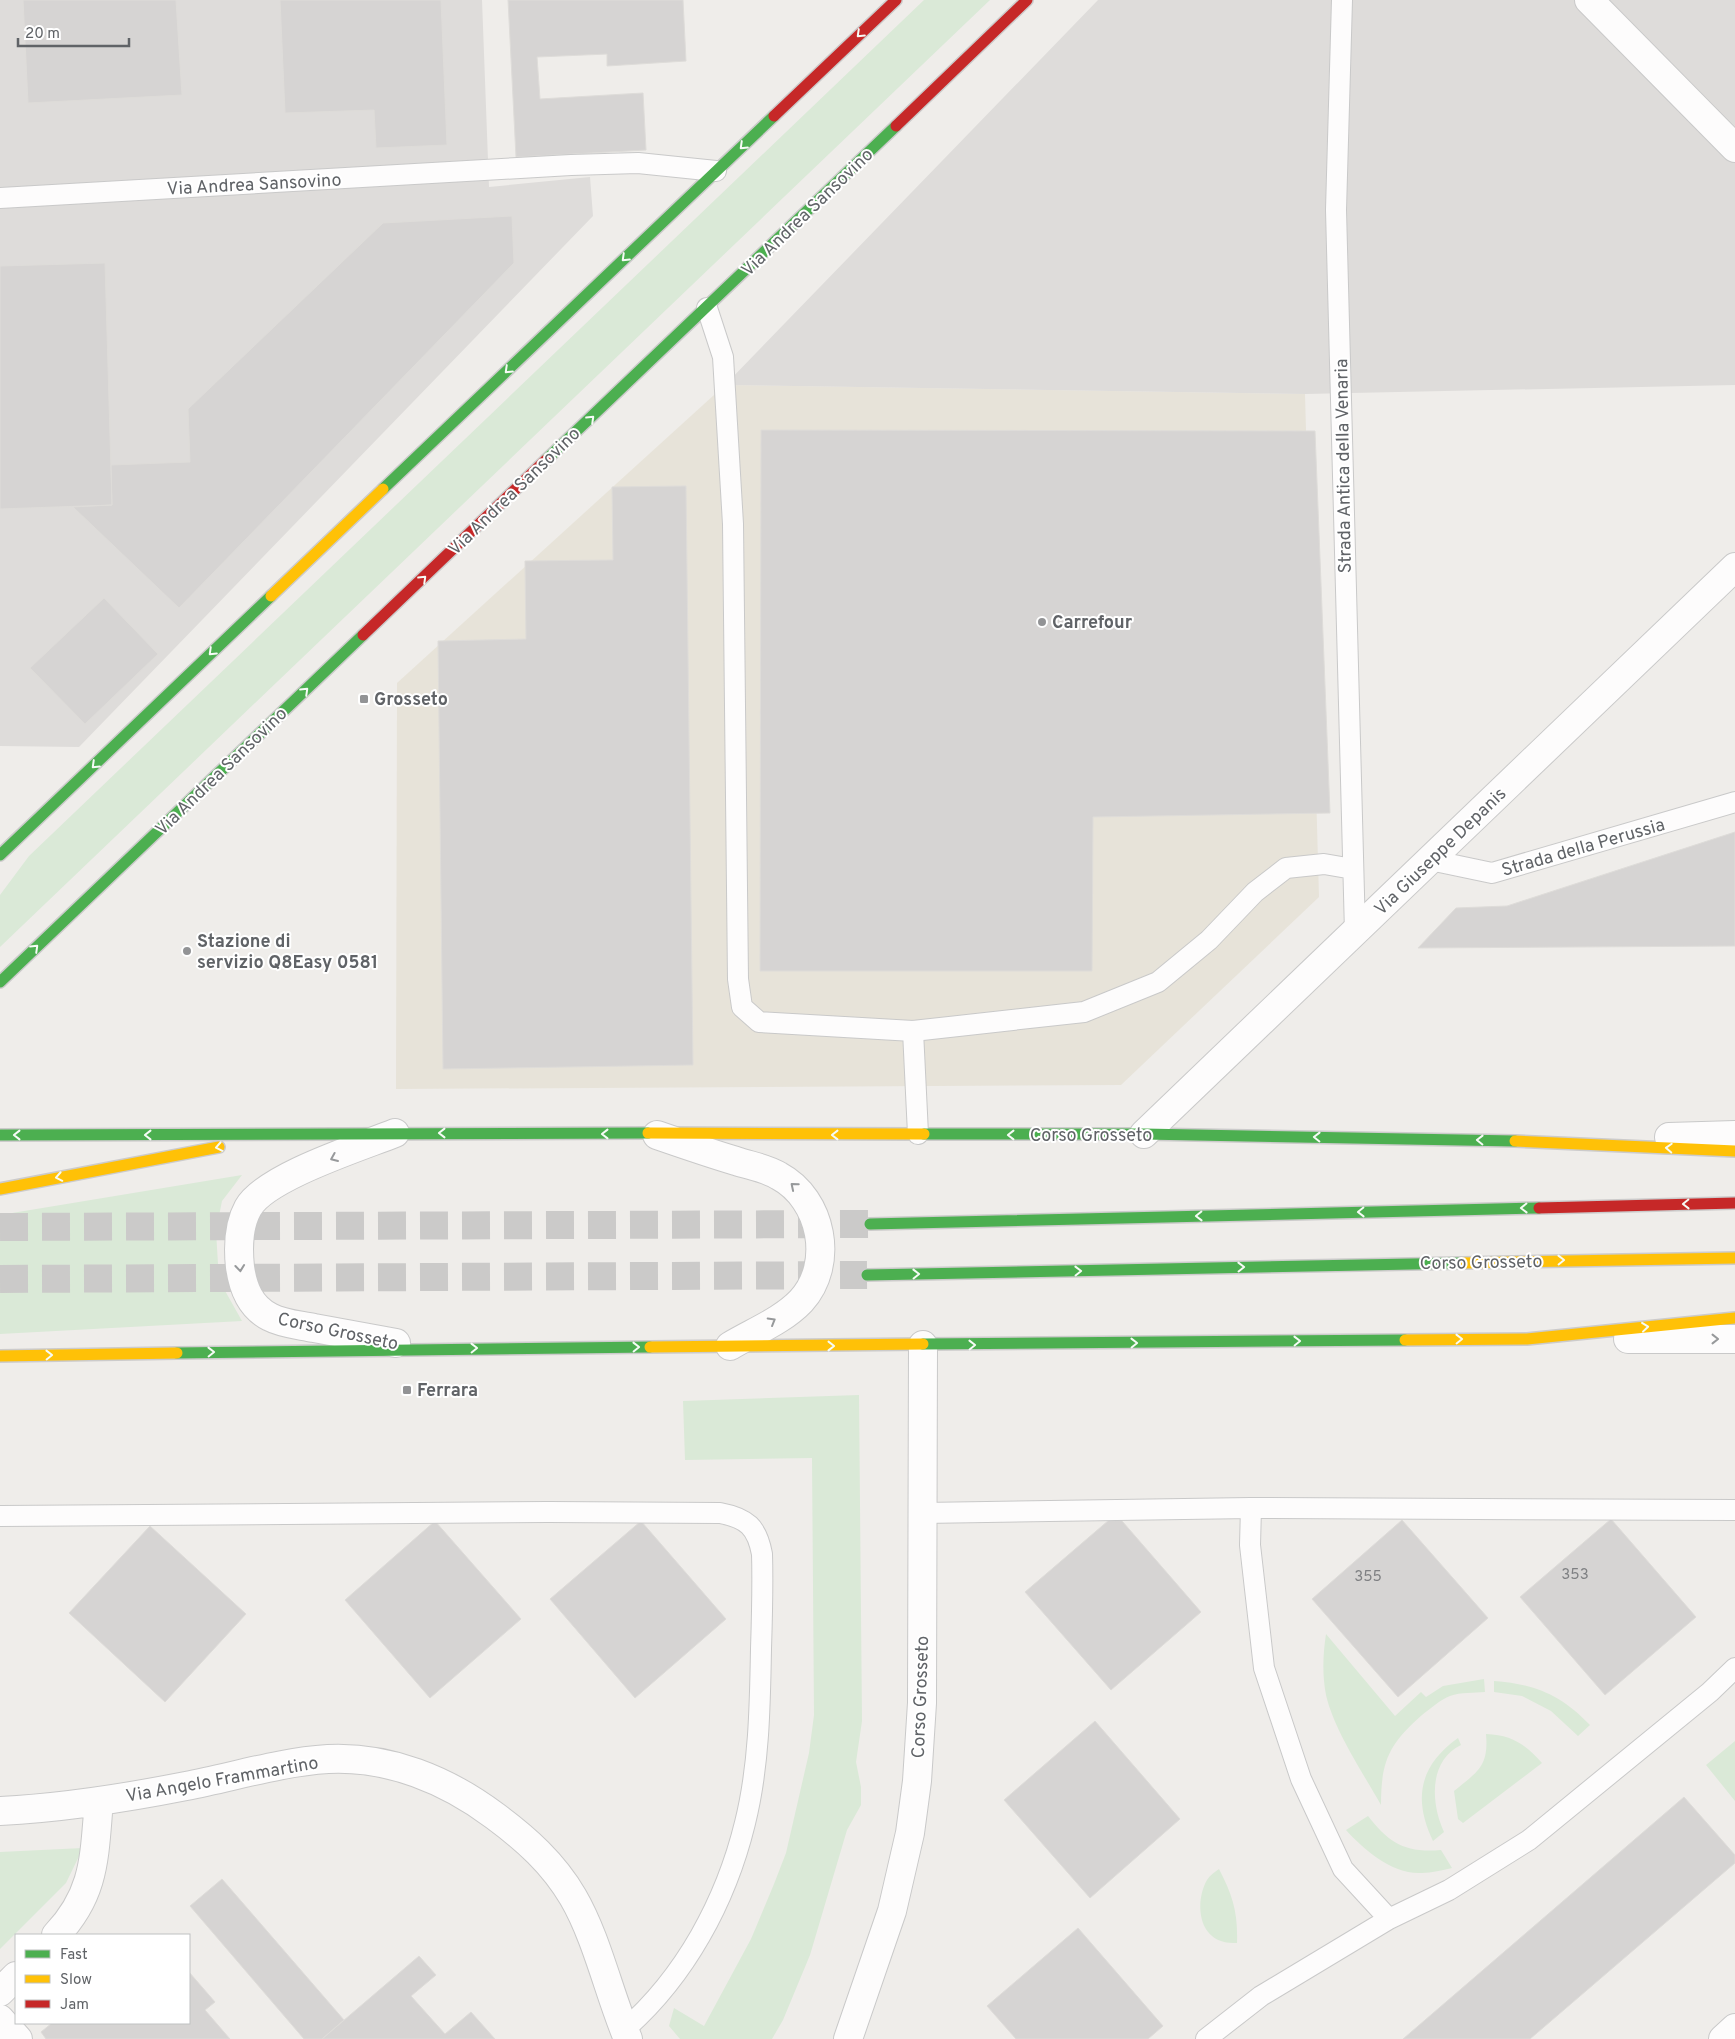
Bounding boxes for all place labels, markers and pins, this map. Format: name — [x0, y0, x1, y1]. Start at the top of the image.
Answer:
place label: Carrefour — [1052, 612, 1133, 635]
marker: Carrefour — [1036, 616, 1048, 628]
place label: Grosseto — [374, 689, 448, 712]
marker: Grosseto — [358, 693, 370, 705]
place label: Stazione di servizio Q8Easy 0581 — [197, 931, 378, 975]
marker: Stazione di servizio Q8Easy 0581 — [181, 945, 193, 957]
place label: Ferrara — [417, 1380, 478, 1403]
marker: Ferrara — [401, 1384, 413, 1396]

